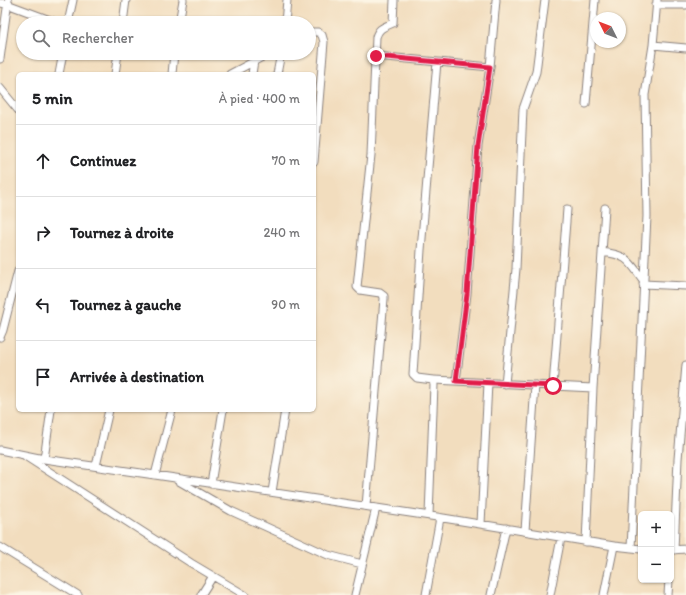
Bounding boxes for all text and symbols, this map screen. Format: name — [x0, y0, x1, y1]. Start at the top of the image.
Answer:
north arrow — [590, 12, 626, 48]
search box — [16, 16, 316, 60]
icon: search — [30, 27, 52, 49]
text: Rechercher — [62, 29, 134, 47]
route end — [367, 47, 385, 65]
text: 5 min — [32, 88, 72, 108]
text: À pied · 400 m — [219, 91, 300, 106]
icon: ahead — [32, 150, 54, 172]
text: Continuez — [70, 152, 136, 170]
text: 70 m — [272, 153, 300, 168]
icon: right — [32, 222, 54, 244]
text: Tournez à droite — [70, 224, 174, 242]
text: 240 m — [263, 225, 300, 240]
icon: left — [32, 294, 54, 316]
text: Tournez à gauche — [70, 296, 181, 314]
text: 90 m — [271, 297, 300, 312]
icon: arrive — [32, 366, 54, 388]
text: Arrivée à destination — [70, 368, 204, 386]
route start — [544, 377, 562, 395]
map controls — [638, 511, 674, 583]
button: + — [638, 511, 674, 547]
button: − — [638, 547, 674, 583]

